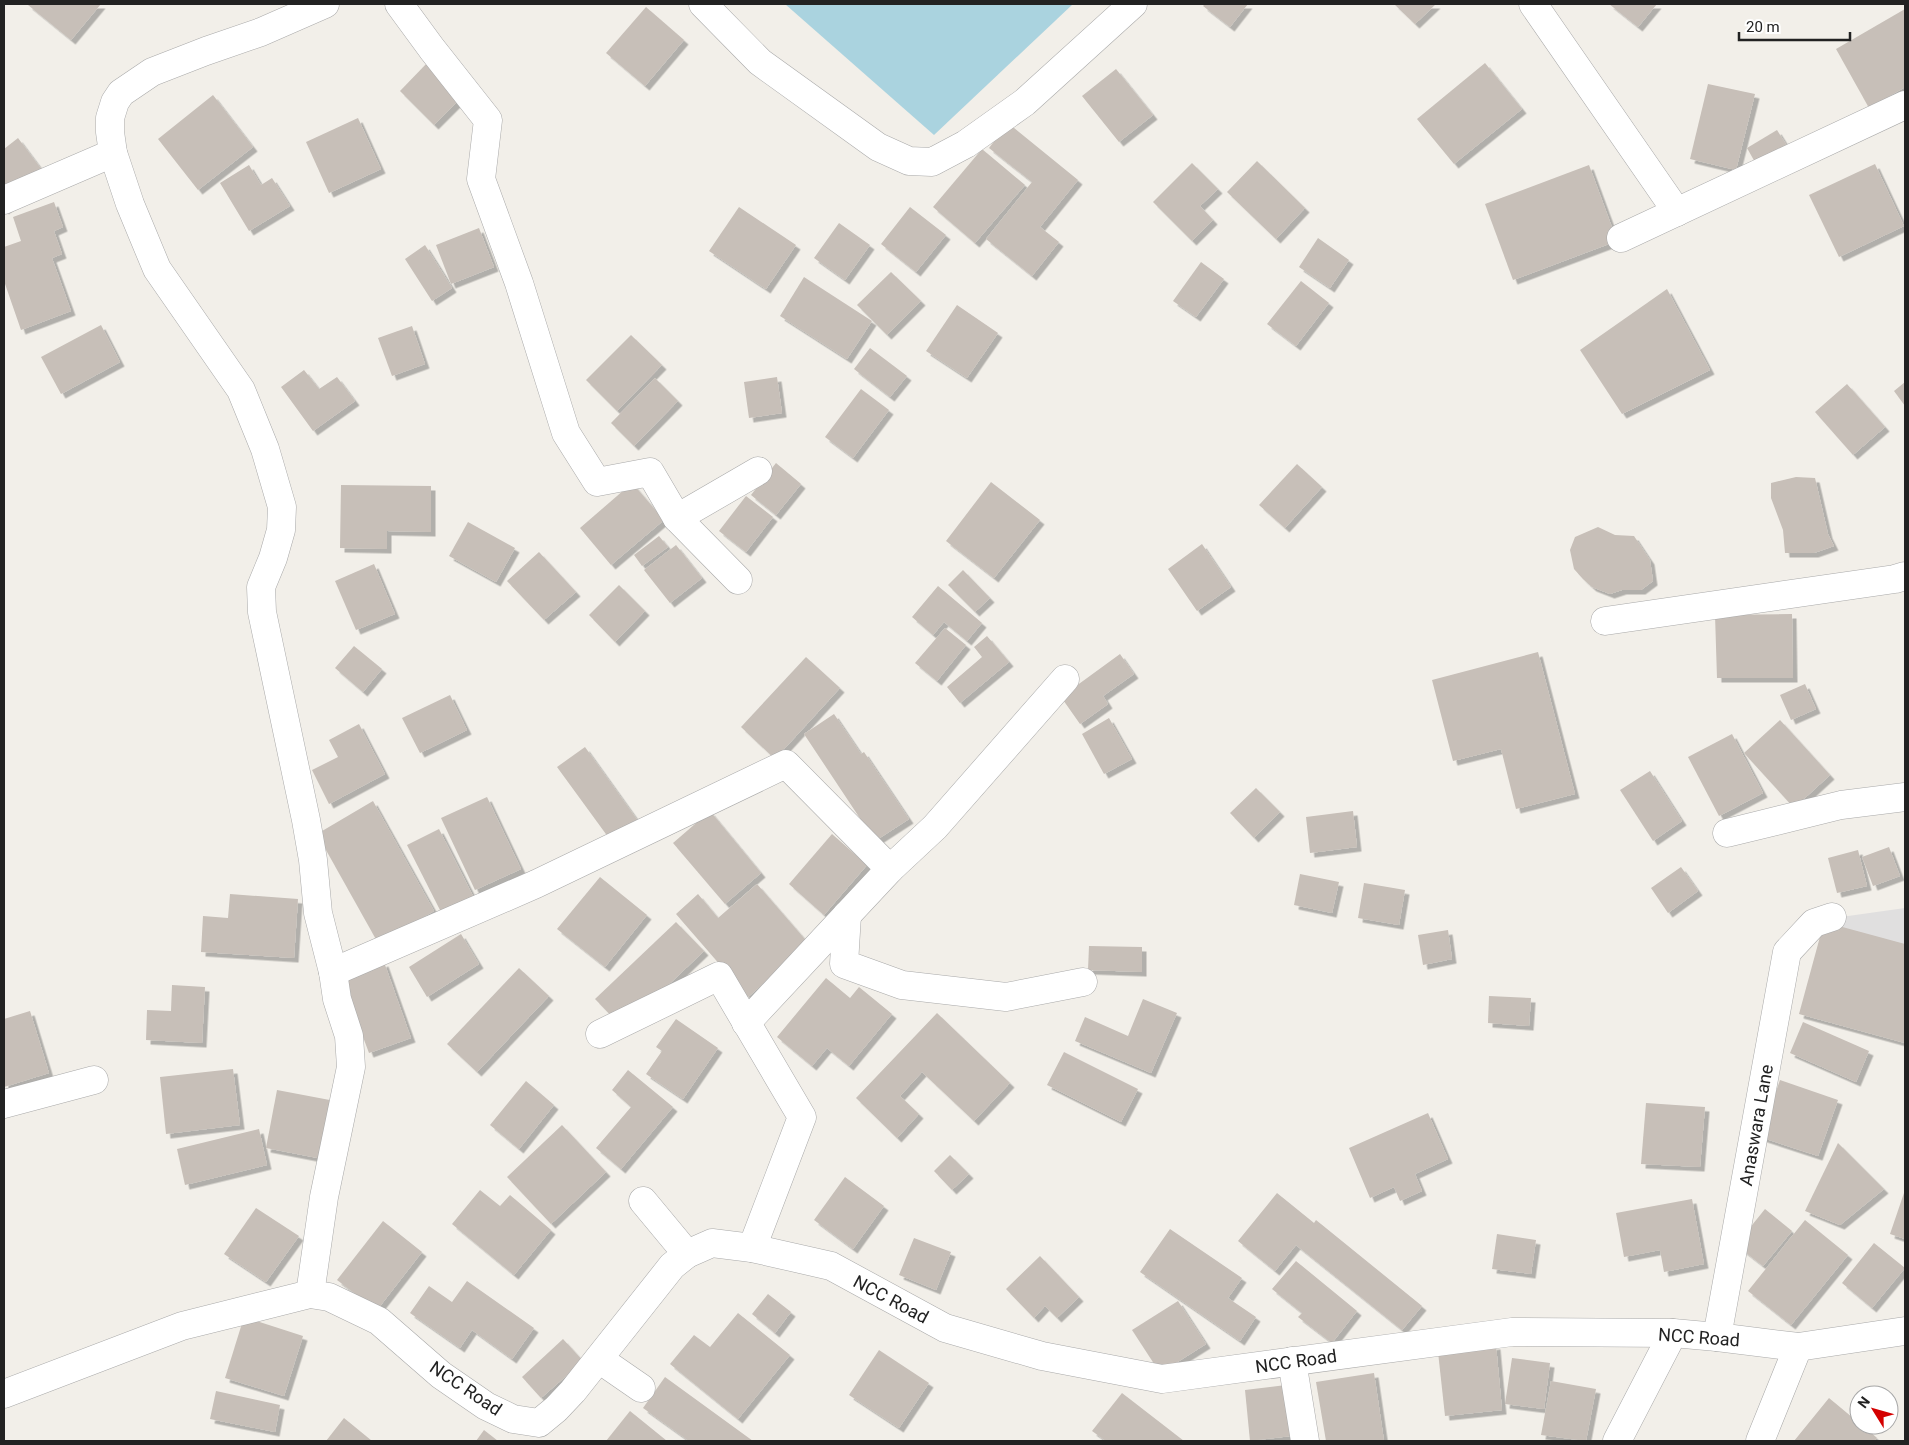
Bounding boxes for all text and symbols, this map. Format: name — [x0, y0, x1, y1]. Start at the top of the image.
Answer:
scale bar — [1739, 10, 1850, 42]
text: 20 m — [1746, 18, 1780, 36]
street label: Anaswara Lane — [1735, 1063, 1777, 1187]
street label: NCC Road — [850, 1270, 932, 1328]
street label: NCC Road — [1657, 1324, 1741, 1350]
street label: NCC Road — [1254, 1345, 1338, 1377]
street label: NCC Road — [426, 1356, 506, 1420]
north arrow — [1849, 1385, 1899, 1435]
text: N — [1854, 1393, 1873, 1411]

